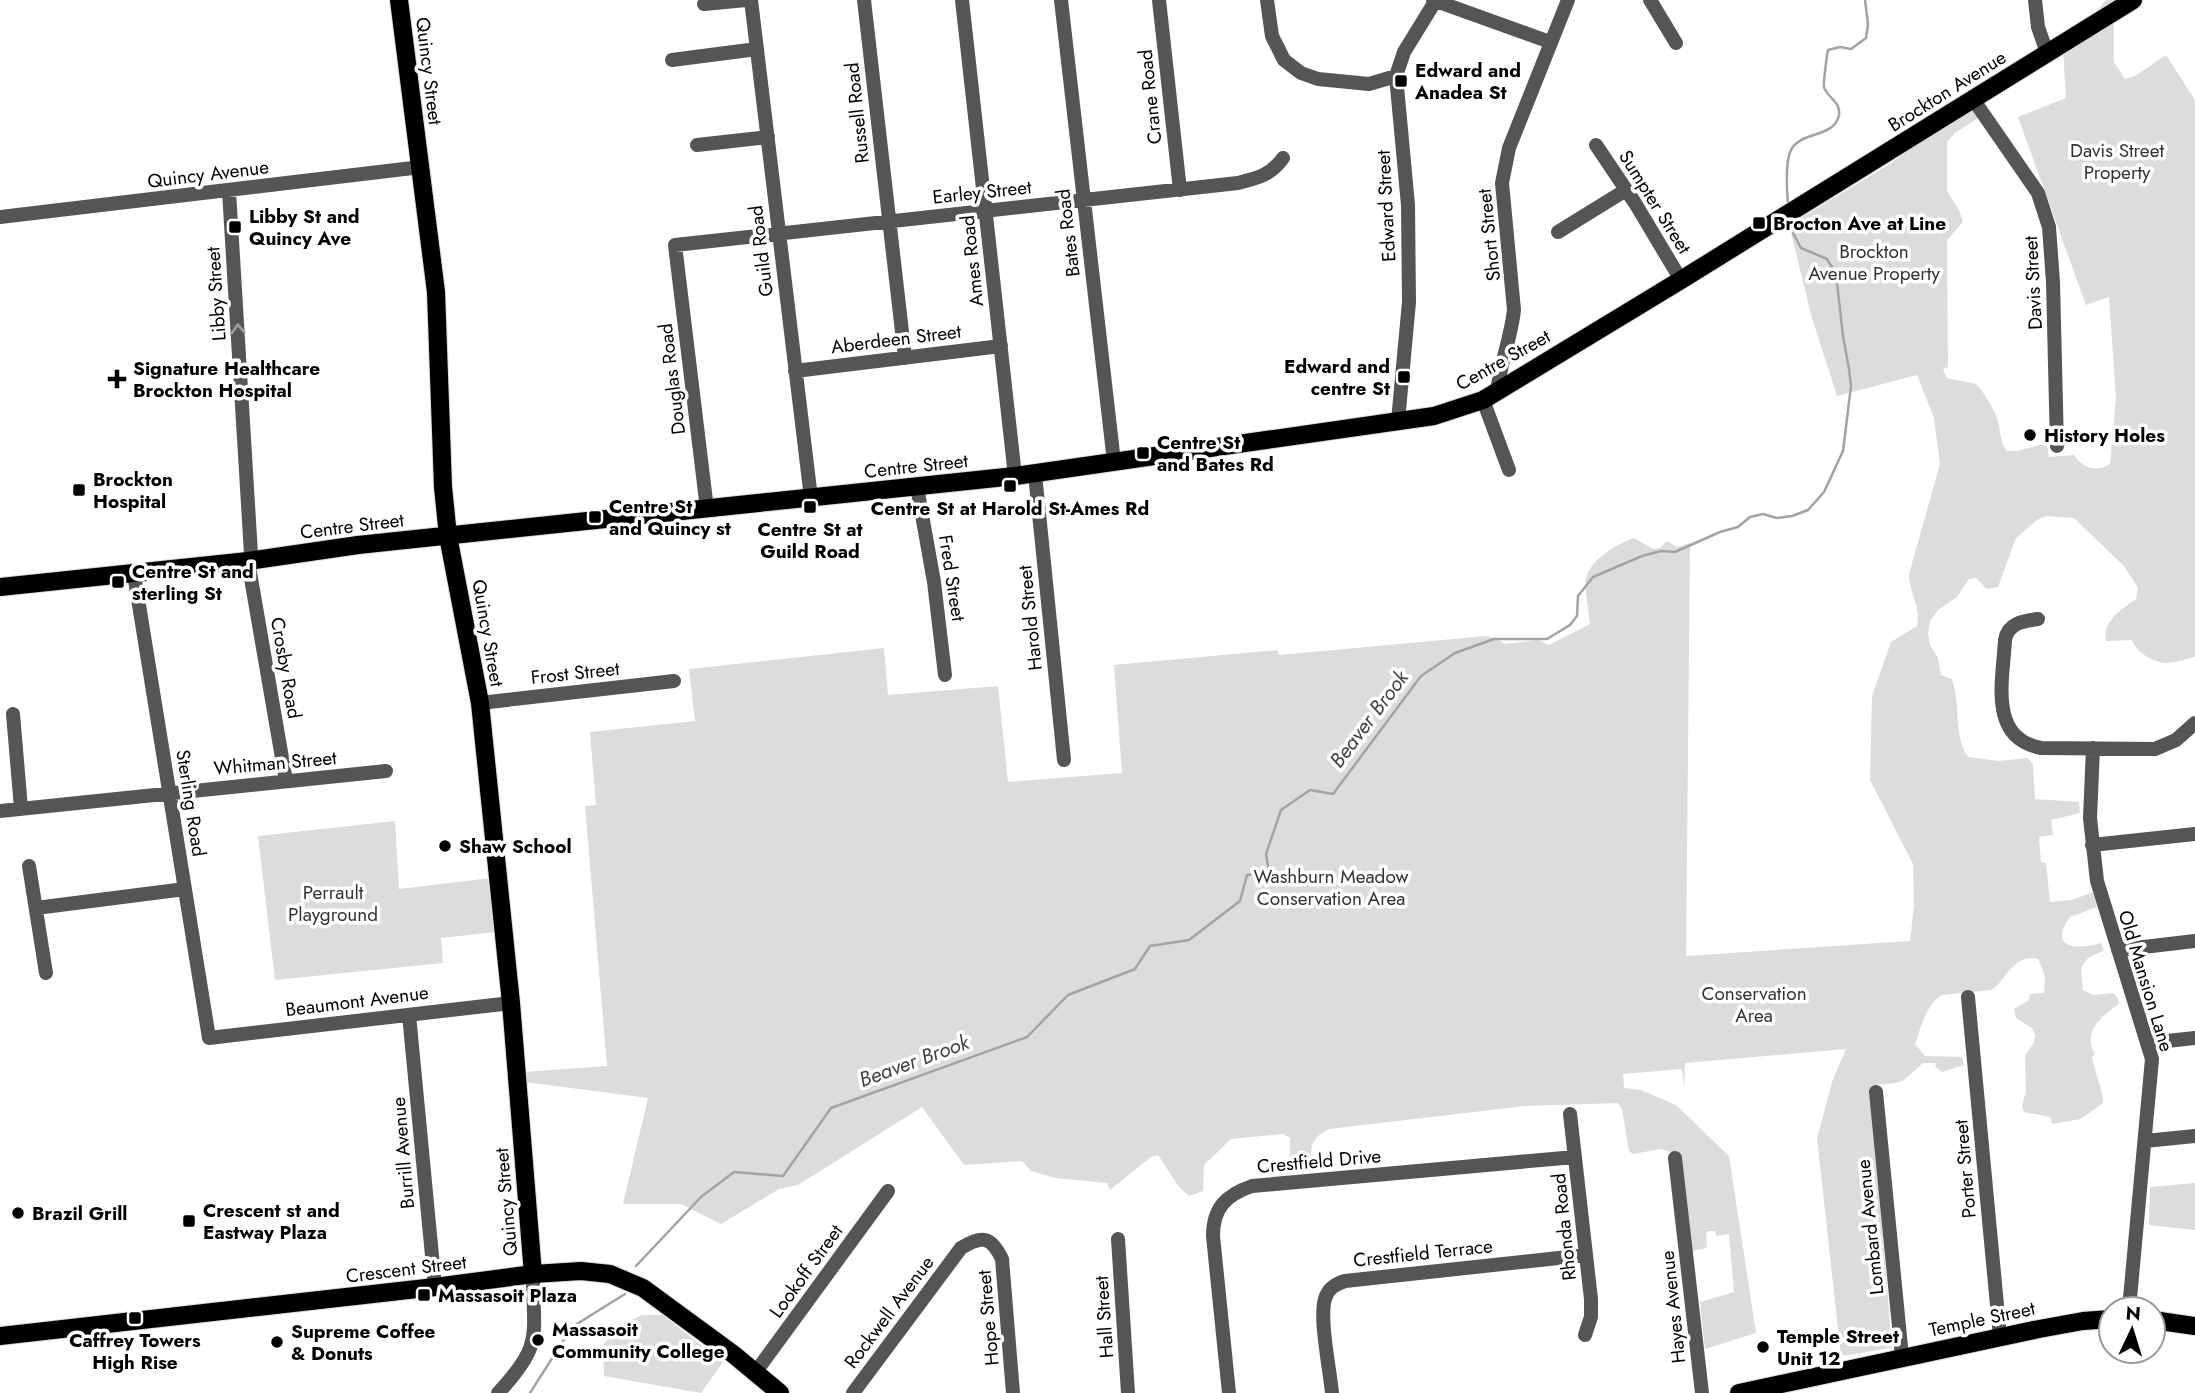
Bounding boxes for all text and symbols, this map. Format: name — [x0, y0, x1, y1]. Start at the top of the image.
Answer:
street label: Quincy Street — [409, 16, 449, 127]
street label: Brockton Avenue — [1883, 44, 2011, 138]
street label: Crane Road — [1132, 48, 1168, 146]
place label: Edward and Anadea St — [1414, 57, 1521, 106]
street label: Russell Road — [838, 61, 876, 165]
marker: Edward and Anadea St — [1393, 73, 1409, 89]
park label: Davis Street Property — [2070, 137, 2164, 186]
street label: Sumpter Street — [1612, 145, 1698, 260]
street label: Edward Street — [1370, 149, 1402, 262]
street label: Quincy Avenue — [146, 153, 271, 195]
street label: Earley Street — [931, 173, 1033, 211]
street label: Bates Road — [1049, 187, 1087, 279]
street label: Short Street — [1471, 187, 1507, 283]
place label: Libby St and Quincy Ave — [249, 203, 360, 252]
street label: Guild Road — [742, 204, 780, 298]
place label: Brocton Ave at Line — [1773, 210, 1946, 237]
street label: Ames Road — [954, 214, 990, 308]
marker: Brocton Ave at Line — [1751, 215, 1767, 231]
marker: Libby St and Quincy Ave — [227, 219, 243, 235]
street label: Davis Street — [2017, 235, 2049, 331]
park label: Brockton Avenue Property — [1808, 238, 1940, 287]
street label: Libby Street — [199, 246, 233, 342]
street label: Aberdeen Street — [829, 318, 963, 360]
street label: Douglas Road — [652, 322, 692, 436]
one-way arrow — [230, 323, 245, 334]
street label: Centre Street — [1451, 323, 1556, 397]
place label: Edward and centre St — [1284, 353, 1390, 402]
place label: Signature Healthcare Brockton Hospital — [133, 355, 320, 404]
marker: Signature Healthcare Brockton Hospital — [107, 369, 127, 389]
marker: Edward and centre St — [1396, 369, 1412, 385]
place label: History Holes — [2044, 422, 2165, 449]
marker: History Holes — [2022, 427, 2038, 443]
place label: Centre St and Bates Rd — [1157, 429, 1274, 478]
marker: Centre St and Bates Rd — [1135, 445, 1151, 461]
street label: Centre Street — [863, 447, 970, 485]
place label: Brockton Hospital — [93, 466, 173, 515]
marker: Centre St at Harold St-Ames Rd — [1002, 478, 1018, 494]
marker: Brockton Hospital — [71, 482, 87, 498]
place label: Centre St and Quincy st — [609, 493, 731, 542]
place label: Centre St at Harold St-Ames Rd — [871, 495, 1149, 522]
marker: Centre St at Guild Road — [802, 499, 818, 515]
street label: Centre Street — [299, 506, 406, 546]
marker: Centre St and Quincy st — [587, 509, 603, 525]
place label: Centre St at Guild Road — [757, 516, 863, 565]
street label: Fred Street — [932, 533, 972, 624]
place label: Centre St and sterling St — [132, 558, 254, 607]
street label: Harold Street — [1011, 564, 1049, 672]
marker: Centre St and sterling St — [110, 574, 126, 590]
street label: Quincy Street — [465, 577, 511, 689]
street label: Crosby Road — [264, 615, 308, 721]
street label: Frost Street — [529, 655, 621, 691]
water label: Beaver Brook — [1322, 663, 1416, 774]
street label: Whitman Street — [212, 744, 338, 782]
street label: Sterling Road — [169, 748, 213, 858]
place label: Shaw School — [459, 833, 572, 860]
marker: Shaw School — [437, 838, 453, 854]
park label: Washburn Meadow Conservation Area — [1254, 863, 1408, 912]
park label: Perrault Playground — [288, 879, 378, 928]
street label: Old Mansion Lane — [2112, 907, 2180, 1055]
street label: Beaumont Avenue — [284, 979, 430, 1023]
park label: Conservation Area — [1701, 980, 1807, 1029]
water label: Beaver Brook — [855, 1027, 974, 1095]
street label: Burrill Avenue — [385, 1096, 421, 1210]
street label: Porter Street — [1947, 1118, 1983, 1219]
street label: Crestfield Drive — [1256, 1142, 1382, 1180]
street label: Quincy Street — [488, 1146, 524, 1257]
street label: Lombard Avenue — [1849, 1158, 1891, 1296]
street label: Rhonda Road — [1545, 1172, 1583, 1282]
place label: Crescent st and Eastway Plaza — [203, 1197, 340, 1246]
place label: Brazil Grill — [32, 1200, 127, 1227]
marker: Brazil Grill — [10, 1205, 26, 1221]
marker: Crescent st and Eastway Plaza — [181, 1213, 197, 1229]
street label: Lookoff Street — [763, 1218, 849, 1323]
street label: Crestfield Terrace — [1352, 1232, 1494, 1274]
street label: Crescent Street — [344, 1248, 468, 1290]
street label: Hayes Avenue — [1654, 1249, 1692, 1365]
street label: Rockwell Avenue — [838, 1250, 940, 1374]
street label: Hope Street — [970, 1269, 1006, 1367]
street label: Hall Street — [1088, 1274, 1120, 1359]
place label: Massasoit Plaza — [438, 1282, 577, 1309]
marker: Massasoit Plaza — [416, 1287, 432, 1303]
street label: Temple Street — [1927, 1295, 2038, 1343]
north arrow — [2097, 1295, 2167, 1365]
text: N — [2125, 1300, 2142, 1328]
marker: Caffrey Towers High Rise — [127, 1310, 143, 1326]
place label: Massasoit Community College — [552, 1316, 725, 1365]
place label: Supreme Coffee & Donuts — [291, 1318, 436, 1367]
place label: Temple Street Unit 12 — [1777, 1323, 1899, 1372]
place label: Caffrey Towers High Rise — [69, 1327, 201, 1376]
marker: Massasoit Community College — [530, 1332, 546, 1348]
marker: Supreme Coffee & Donuts — [269, 1334, 285, 1350]
marker: Temple Street Unit 12 — [1755, 1339, 1771, 1355]

